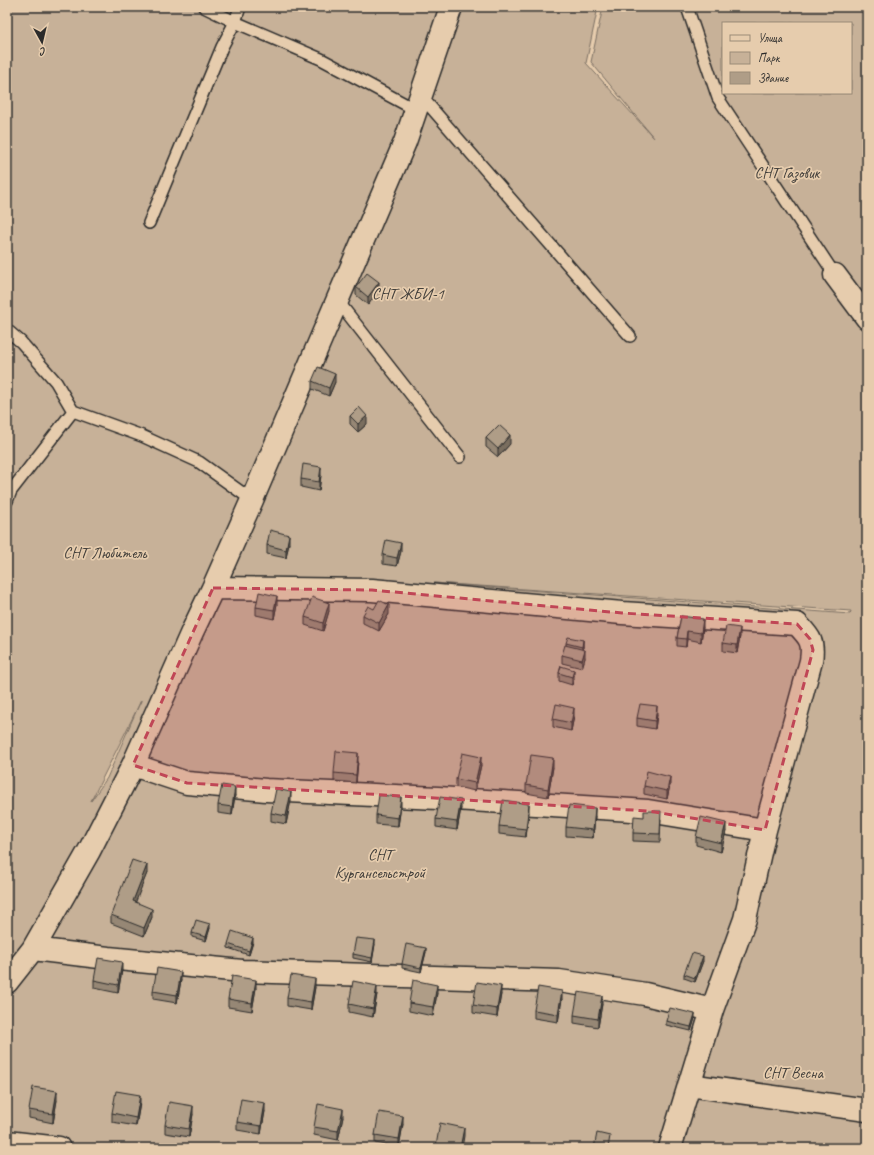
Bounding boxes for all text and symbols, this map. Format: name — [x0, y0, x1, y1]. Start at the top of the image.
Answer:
north arrow — [22, 22, 62, 62]
legend — [722, 22, 852, 94]
text: Улица — [758, 30, 783, 46]
text: С — [38, 45, 47, 59]
text: Парк — [758, 50, 781, 66]
text: Здание — [758, 70, 789, 86]
park label: СНТ Газовик — [755, 163, 821, 183]
park label: СНТ ЖБИ-1 — [372, 284, 445, 304]
park label: СНТ Любитель — [63, 543, 147, 563]
park label: СНТ Кургансельстрой — [335, 845, 426, 883]
park label: СНТ Весна — [763, 1063, 825, 1083]

